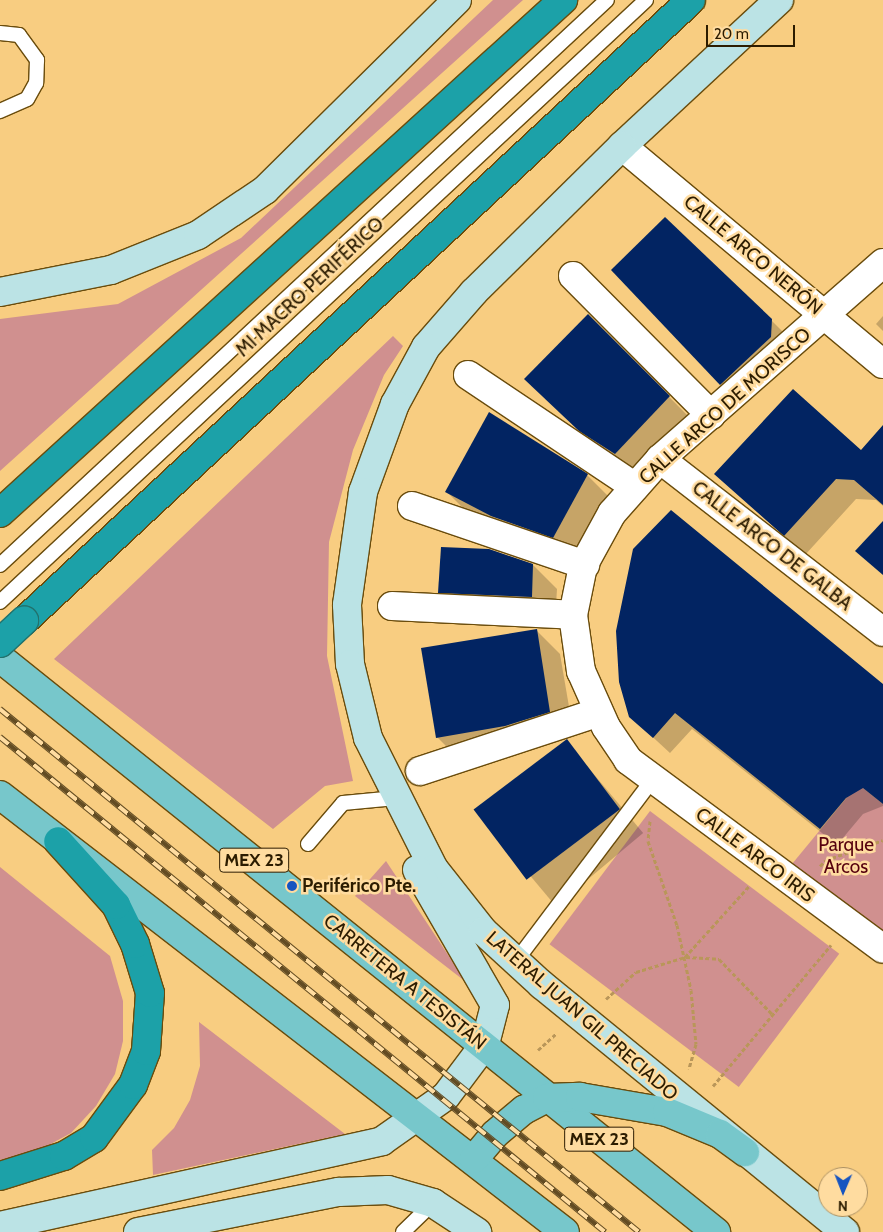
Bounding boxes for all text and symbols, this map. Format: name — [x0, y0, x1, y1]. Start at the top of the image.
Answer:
scale bar — [708, 15, 797, 47]
text: 20 m — [714, 25, 749, 43]
street label: CALLE ARCO NERÓN — [679, 190, 827, 320]
street label: MI MACRO PERIFÉRICO — [231, 213, 389, 361]
street label: CALLE ARCO DE MORISCO — [635, 323, 815, 489]
street label: CALLE ARCO DE GALBA — [688, 477, 856, 615]
street label: CALLE ARCO IRIS — [691, 803, 819, 907]
park label: Parque Arcos — [818, 834, 874, 878]
road number: MEX 23 — [219, 844, 289, 876]
place label: Periférico Pte. — [302, 875, 416, 897]
marker: Periférico Pte. — [286, 880, 298, 892]
street label: CARRETERA A TESISTÁN — [319, 909, 491, 1055]
street label: LATERAL JUAN GIL PRECIADO — [482, 927, 682, 1105]
road number: MEX 23 — [564, 1124, 634, 1154]
north arrow — [818, 1167, 868, 1217]
text: N — [838, 1197, 848, 1215]

